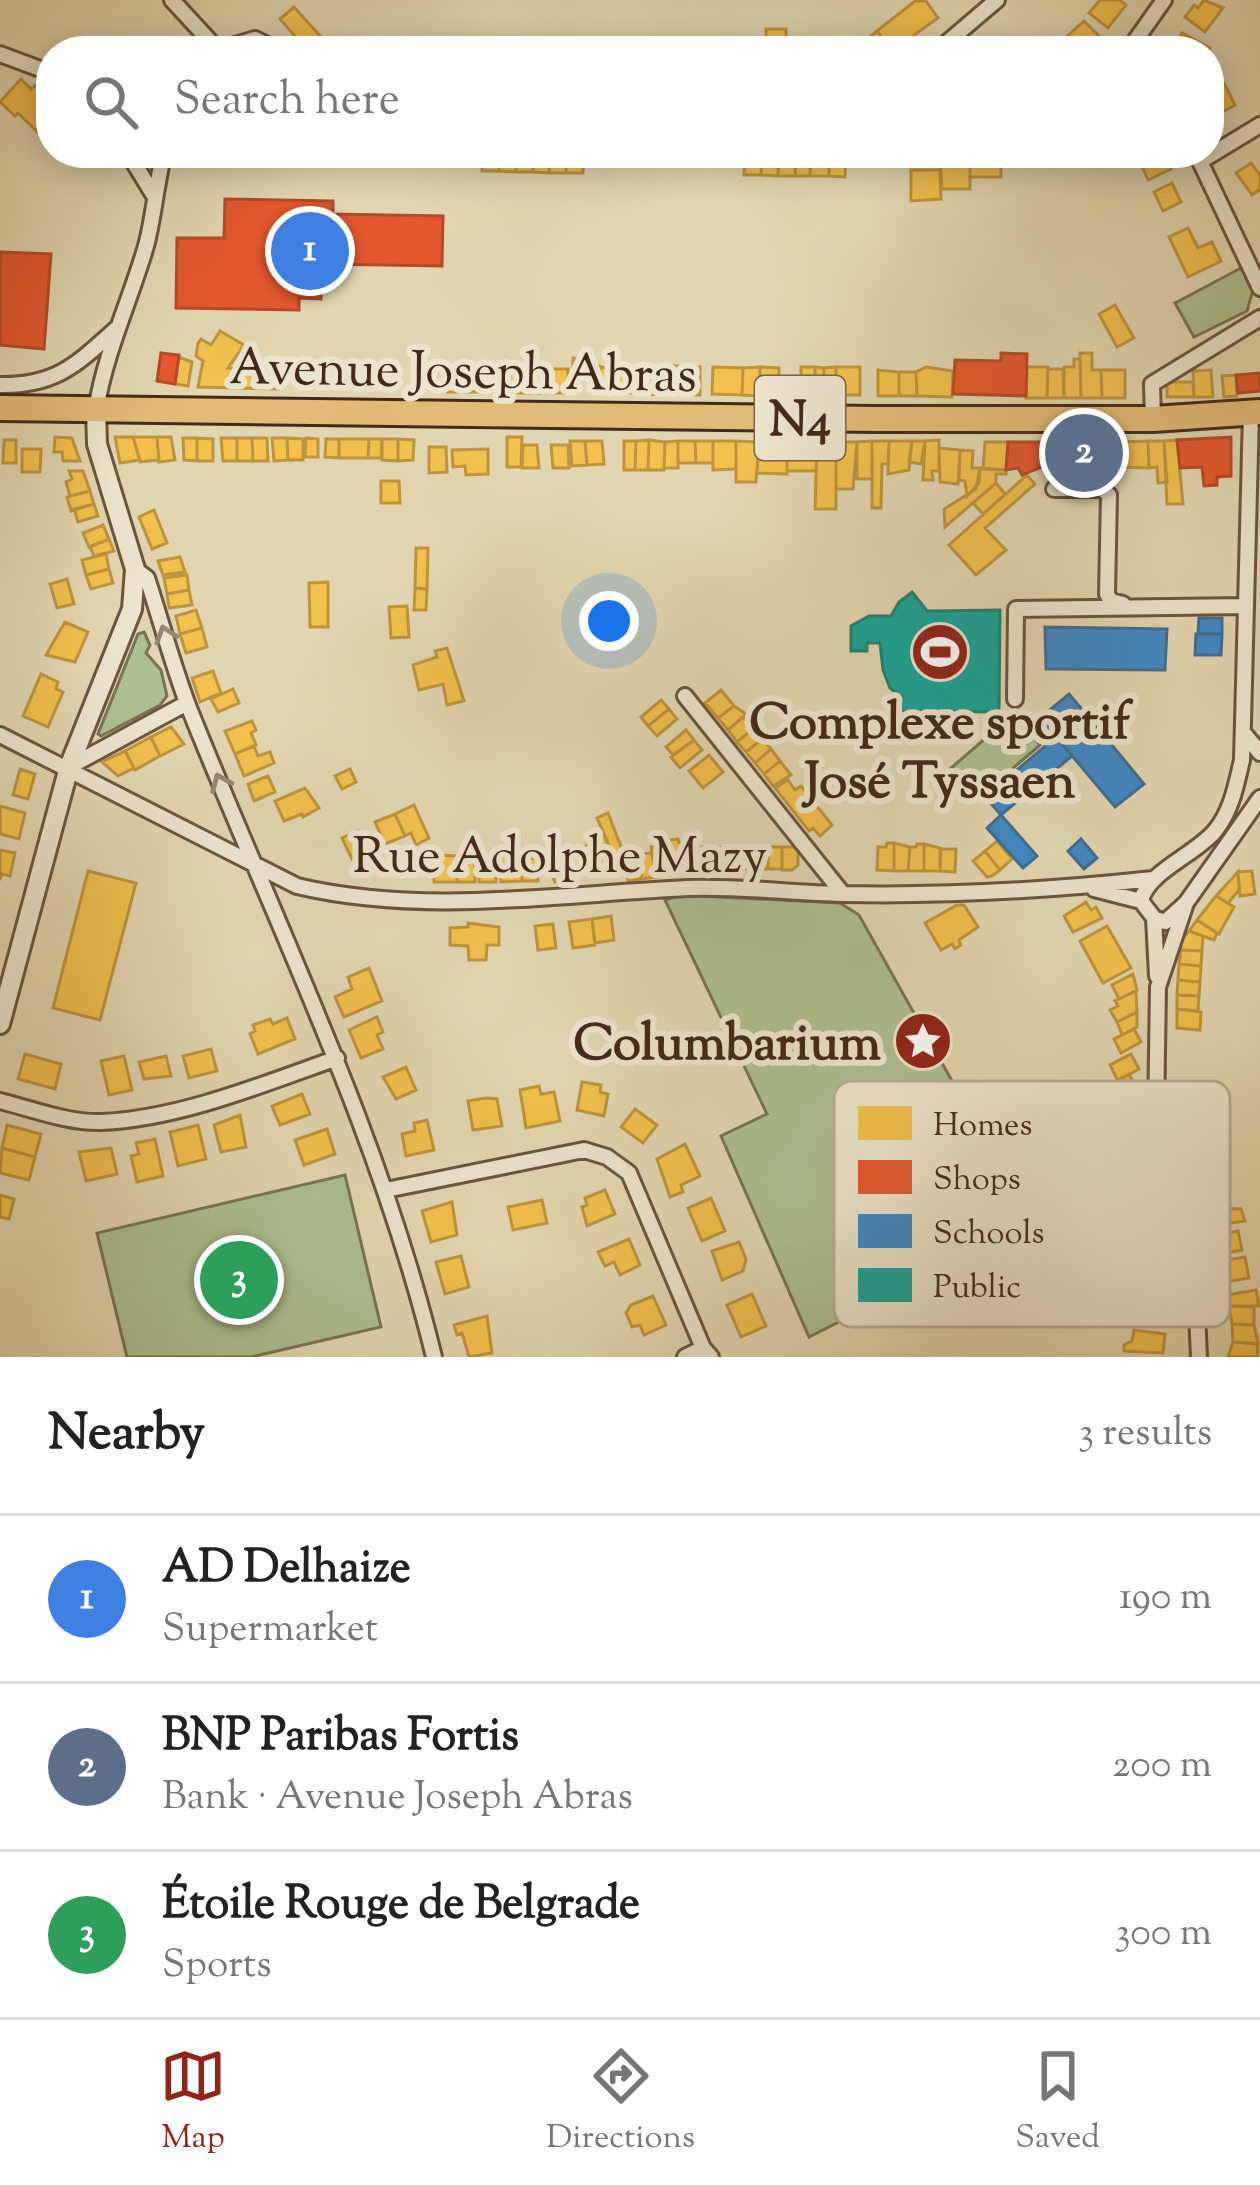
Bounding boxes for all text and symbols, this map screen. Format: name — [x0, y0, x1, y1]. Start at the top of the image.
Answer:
search box — [36, 36, 1224, 168]
icon: search — [78, 69, 144, 135]
text: Search here — [174, 70, 400, 135]
pin: 1 — [271, 206, 349, 296]
street label: Avenue Joseph Abras — [229, 334, 697, 415]
road number: N4 — [755, 376, 845, 460]
pin: 2 — [1045, 408, 1123, 498]
your location — [579, 591, 639, 651]
sports icon: Complexe sportif José Tyssaen — [909, 621, 971, 683]
one-way arrow — [154, 624, 179, 645]
place label: Complexe sportif José Tyssaen — [749, 689, 1134, 821]
one-way arrow — [210, 773, 234, 794]
street label: Rue Adolphe Mazy — [353, 823, 767, 896]
place label: Columbarium — [573, 1010, 881, 1083]
place icon: Columbarium — [892, 1010, 954, 1072]
legend — [834, 1081, 1230, 1327]
text: Homes — [933, 1103, 1032, 1151]
text: Shops — [933, 1157, 1021, 1205]
text: Schools — [933, 1211, 1045, 1259]
pin: 3 — [200, 1235, 278, 1325]
text: Public — [933, 1265, 1021, 1313]
text: Nearby — [48, 1399, 205, 1472]
text: 3 results — [1078, 1407, 1212, 1463]
text: AD Delhaize — [162, 1538, 411, 1603]
text: 1 — [80, 1571, 94, 1627]
text: 190 m — [1119, 1571, 1212, 1627]
text: Supermarket — [162, 1603, 378, 1659]
text: BNP Paribas Fortis — [162, 1706, 519, 1771]
text: 2 — [78, 1739, 96, 1795]
text: 200 m — [1112, 1739, 1212, 1795]
text: Bank · Avenue Joseph Abras — [162, 1771, 633, 1827]
text: Étoile Rouge de Belgrade — [162, 1874, 640, 1939]
text: 3 — [79, 1907, 95, 1963]
text: 300 m — [1115, 1907, 1212, 1963]
text: Sports — [162, 1939, 272, 1995]
tab: Map — [160, 2043, 226, 2163]
tab: Directions — [546, 2043, 695, 2163]
tab: Saved — [1015, 2043, 1100, 2163]

